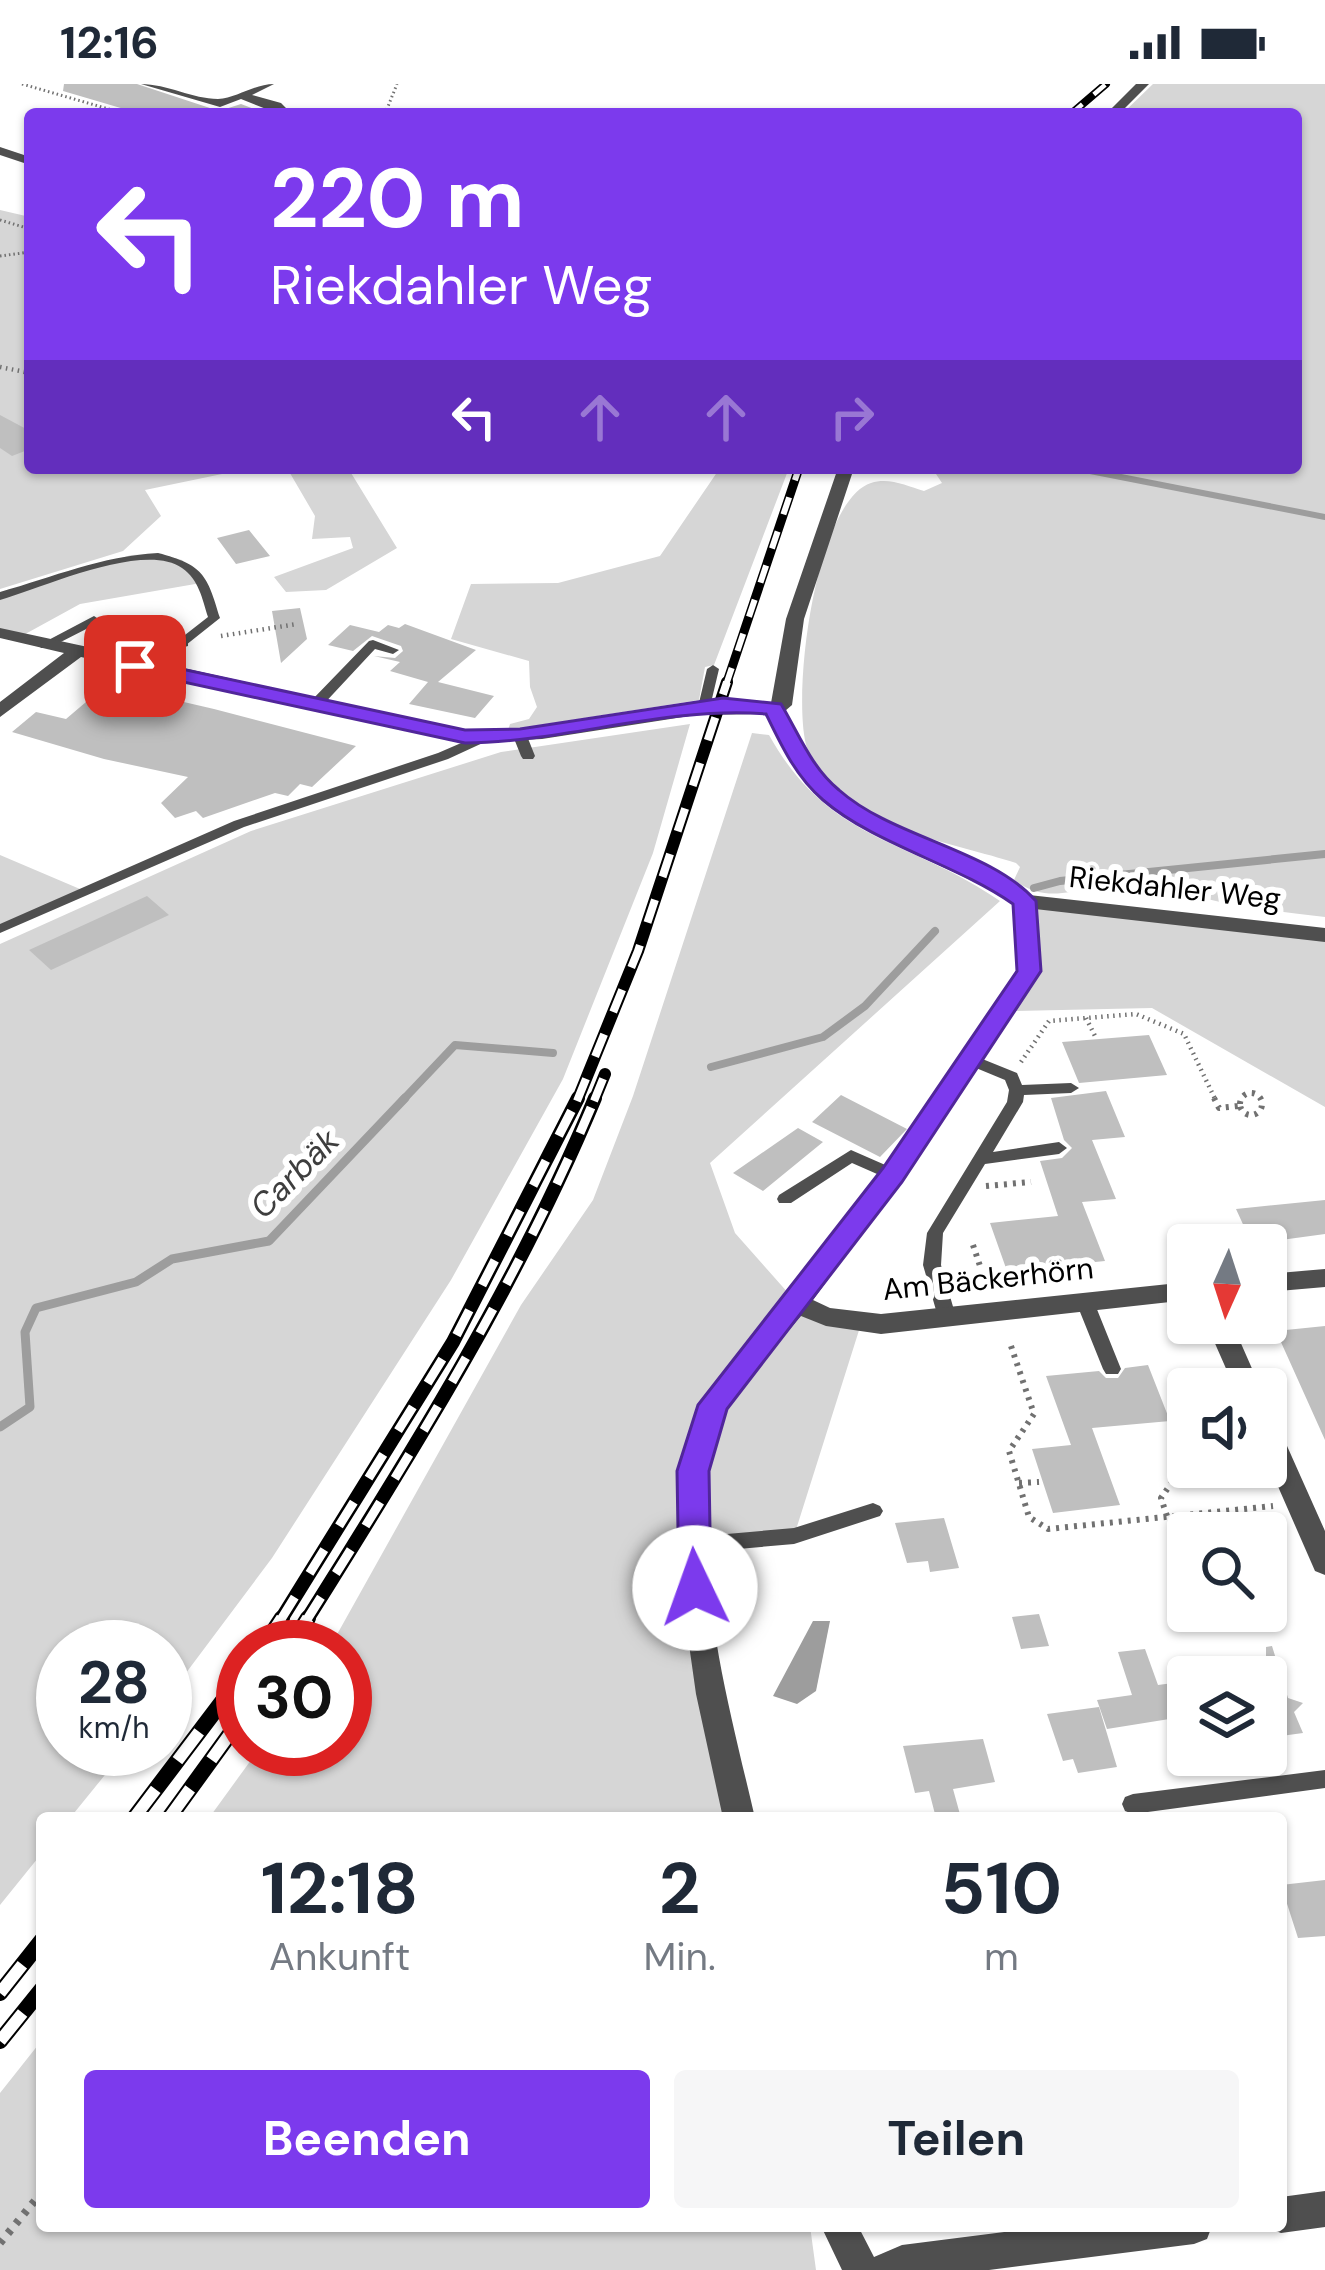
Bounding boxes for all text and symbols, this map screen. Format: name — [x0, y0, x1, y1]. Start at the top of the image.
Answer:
text: 12:16 — [60, 13, 159, 72]
text: 220 m — [270, 144, 525, 253]
icon: left — [72, 156, 228, 312]
text: Riekdahler Weg — [270, 250, 652, 321]
icon: left — [441, 384, 507, 450]
icon: ahead — [567, 384, 633, 450]
icon: ahead — [693, 384, 759, 450]
icon: right — [819, 384, 885, 450]
pin — [84, 615, 186, 717]
icon: arrive — [102, 633, 168, 699]
street label: Riekdahler Weg — [1067, 857, 1283, 918]
water label: Carbäk — [240, 1119, 348, 1227]
north arrow — [1167, 1224, 1287, 1344]
map controls — [1167, 1224, 1287, 1776]
street label: Am Bäckerhörn — [881, 1248, 1095, 1309]
button: sound — [1167, 1368, 1287, 1488]
button: search — [1167, 1512, 1287, 1632]
position arrow — [632, 1525, 758, 1651]
speed limit sign: 30 — [216, 1620, 372, 1776]
text: 28 — [78, 1643, 150, 1722]
button: layers — [1167, 1656, 1287, 1776]
text: km/h — [79, 1708, 149, 1747]
text: 12:18 — [261, 1842, 419, 1935]
text: 2 — [659, 1842, 700, 1935]
text: 510 — [941, 1842, 1062, 1935]
text: Ankunft — [269, 1931, 410, 1982]
text: Min. — [643, 1931, 716, 1982]
text: m — [984, 1931, 1019, 1982]
button: Beenden — [84, 2070, 650, 2208]
button: Teilen — [674, 2070, 1239, 2208]

